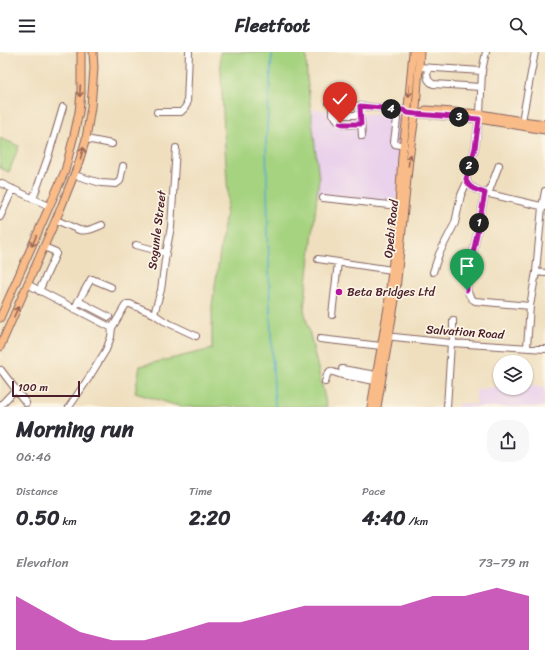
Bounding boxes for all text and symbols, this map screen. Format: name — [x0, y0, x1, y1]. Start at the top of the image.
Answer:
text: Fleetfoot — [235, 10, 310, 42]
icon: menu — [16, 15, 38, 37]
icon: search — [507, 15, 529, 37]
pin — [323, 82, 357, 123]
one-way arrow — [77, 84, 84, 97]
one-way arrow — [406, 84, 413, 97]
icon: check — [329, 88, 351, 110]
pin: 4 — [381, 99, 401, 119]
text: 4 — [388, 99, 394, 118]
pin: 3 — [449, 107, 469, 127]
text: 3 — [456, 107, 462, 126]
one-way arrow — [79, 147, 86, 160]
one-way arrow — [405, 154, 413, 167]
pin: 2 — [459, 156, 479, 176]
text: 2 — [466, 156, 472, 175]
street label: Sogunle Street — [141, 188, 173, 271]
street label: Opebi Road — [377, 198, 405, 259]
pin: 1 — [469, 213, 489, 233]
text: 1 — [477, 213, 481, 232]
one-way arrow — [29, 235, 37, 247]
pin — [450, 249, 484, 290]
icon: arrive — [456, 255, 478, 277]
place label: Beta Bridges Ltd — [347, 281, 437, 303]
marker: Beta Bridges Ltd — [334, 287, 344, 297]
one-way arrow — [12, 306, 20, 318]
street label: Salvation Road — [425, 318, 505, 346]
map controls — [493, 355, 533, 395]
button: layers — [493, 355, 533, 395]
text: 100 m — [18, 378, 48, 397]
scale bar — [12, 379, 80, 398]
text: Morning run — [16, 410, 134, 449]
button: share — [487, 420, 529, 462]
text: 06:46 — [16, 445, 51, 468]
text: Distance — [16, 482, 58, 501]
text: Time — [189, 482, 212, 501]
text: Pace — [362, 482, 385, 501]
text: 0.50 — [16, 501, 60, 536]
text: 2:20 — [189, 501, 231, 536]
text: 4:40 — [362, 501, 406, 536]
text: km — [60, 512, 77, 531]
text: /km — [406, 512, 428, 531]
text: Elevation — [16, 551, 69, 574]
text: 73–79 m — [478, 551, 529, 574]

